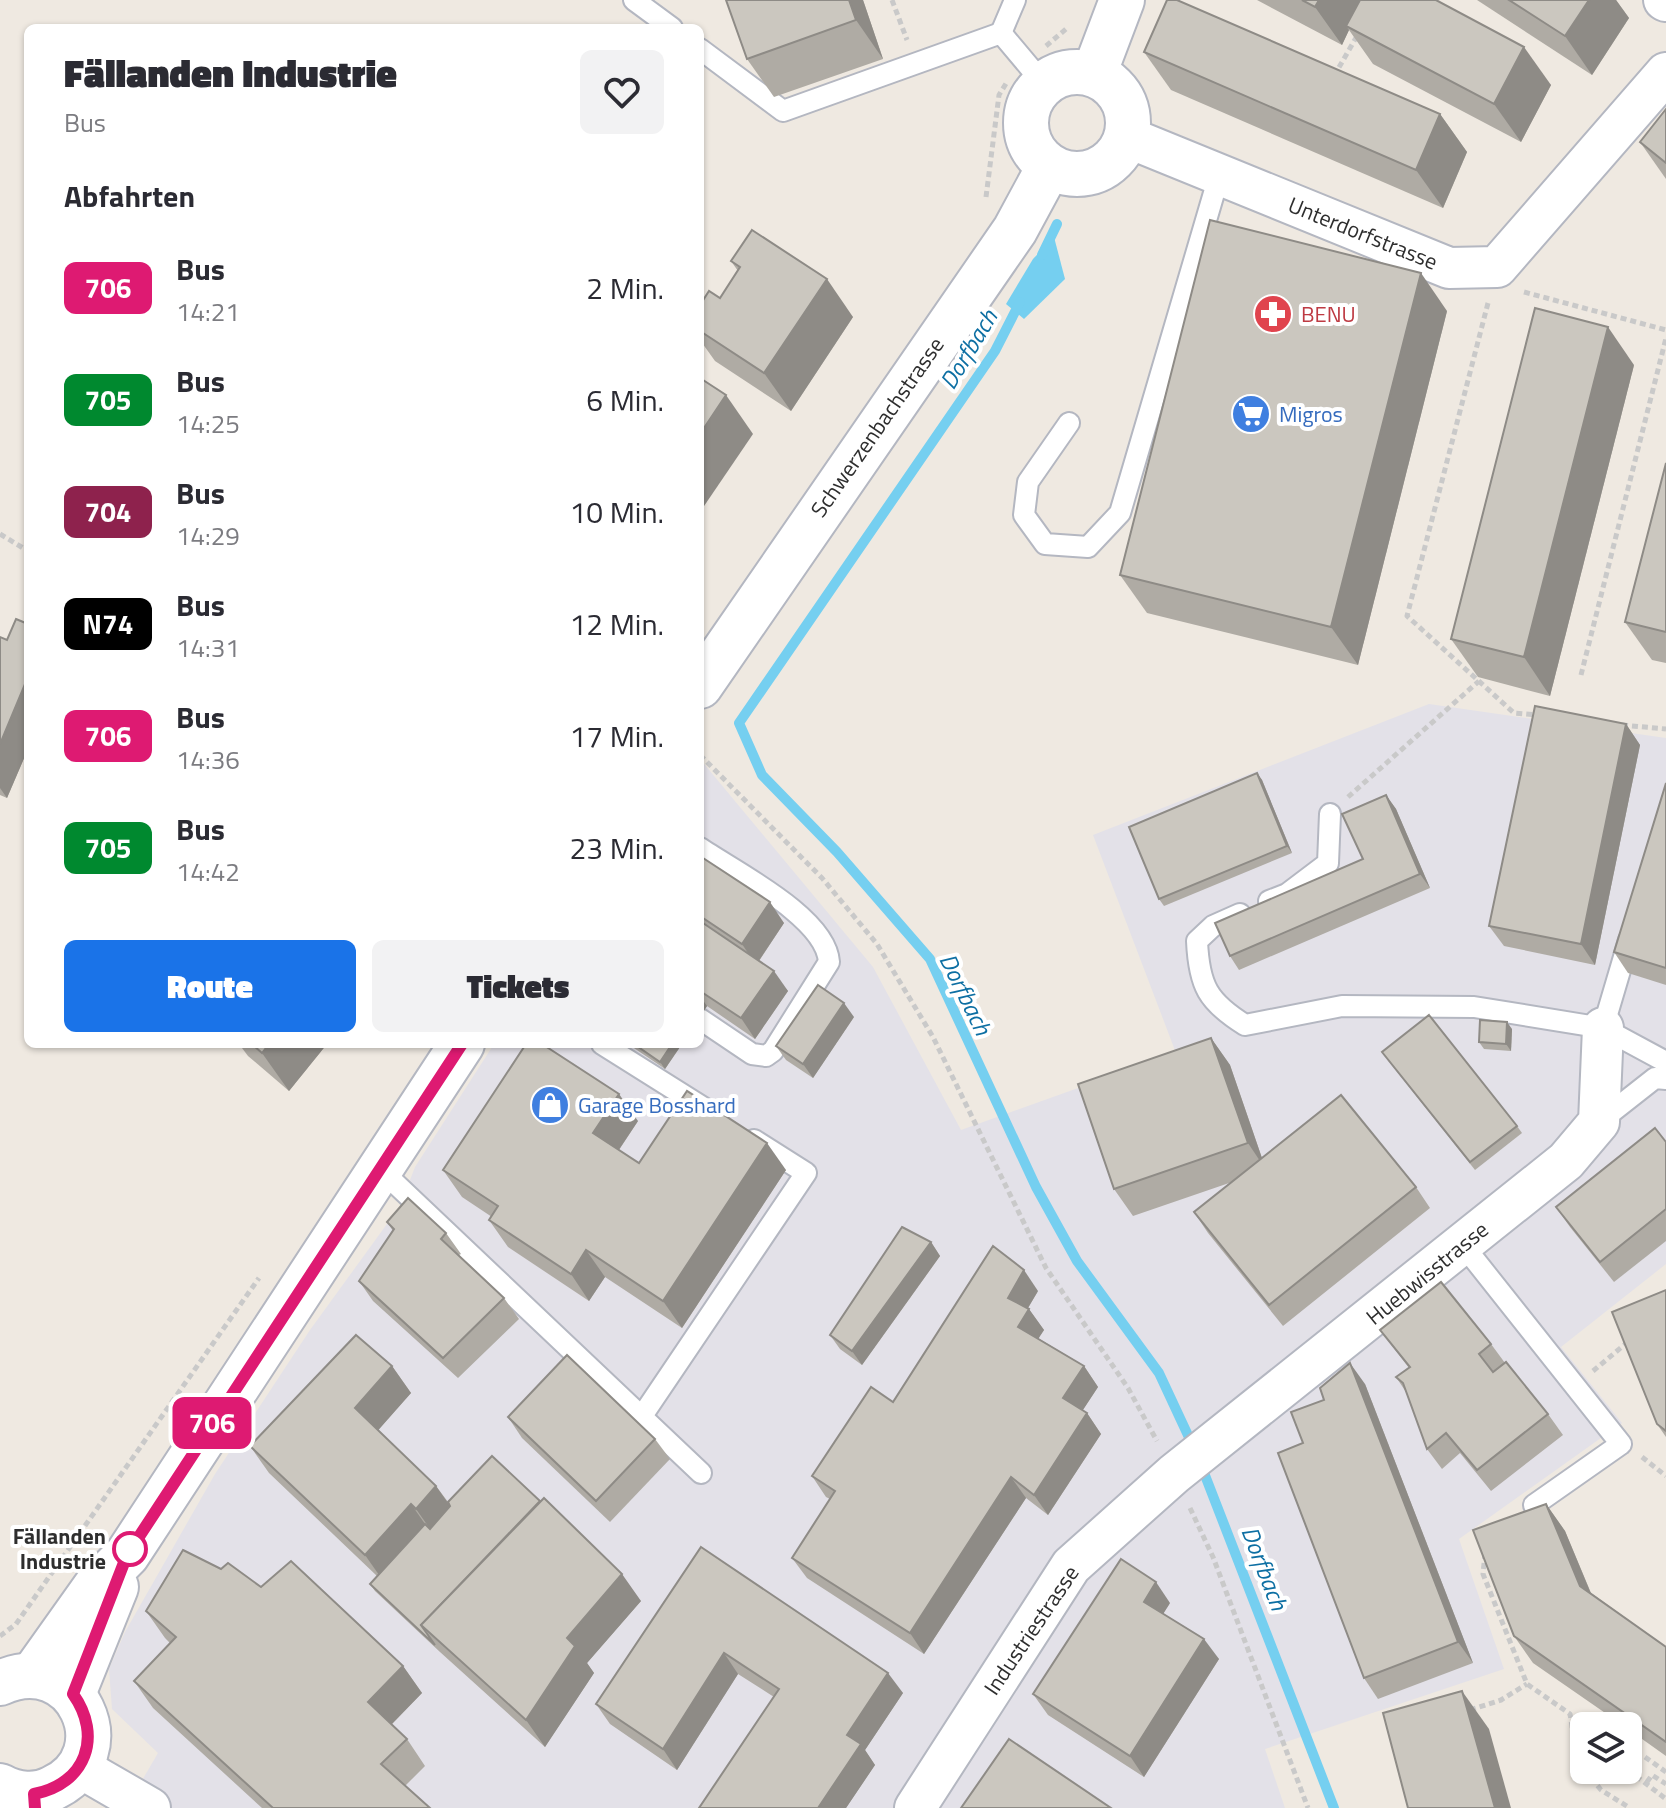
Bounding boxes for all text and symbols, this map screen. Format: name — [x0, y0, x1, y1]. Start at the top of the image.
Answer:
text: Fällanden Industrie — [64, 44, 397, 102]
button: heart — [580, 50, 664, 134]
text: Bus — [64, 103, 106, 142]
text: Abfahrten — [64, 173, 195, 219]
street label: Unterdorfstrasse — [1283, 188, 1443, 278]
text: Bus — [176, 246, 225, 292]
text: 2 Min. — [586, 265, 664, 311]
text: 706 — [84, 266, 132, 309]
text: 14:21 — [176, 292, 240, 331]
pharmacy icon: BENU — [1252, 293, 1294, 335]
place label: BENU — [1301, 297, 1356, 331]
water label: Dorfbach — [930, 302, 1006, 396]
street label: Schwerzenbachstrasse — [802, 330, 952, 524]
text: Bus — [176, 358, 225, 404]
text: 6 Min. — [586, 377, 664, 423]
text: 705 — [84, 378, 132, 421]
supermarket icon: Migros — [1230, 393, 1272, 435]
place label: Migros — [1279, 397, 1343, 431]
text: 14:25 — [176, 404, 240, 443]
text: Bus — [176, 470, 225, 516]
text: 10 Min. — [569, 489, 664, 535]
text: 704 — [84, 490, 132, 533]
text: 14:29 — [176, 516, 240, 555]
text: Bus — [176, 582, 225, 628]
text: 12 Min. — [569, 601, 664, 647]
text: N74 — [83, 602, 133, 645]
text: 14:31 — [176, 628, 240, 667]
text: Bus — [176, 694, 225, 740]
text: 17 Min. — [569, 713, 664, 759]
text: 706 — [84, 714, 132, 757]
text: 14:36 — [176, 740, 240, 779]
text: Bus — [176, 806, 225, 852]
text: 23 Min. — [569, 825, 664, 871]
text: 705 — [84, 826, 132, 869]
text: 14:42 — [176, 852, 240, 891]
button: Route — [64, 940, 356, 1032]
button: Tickets — [372, 940, 664, 1032]
water label: Dorfbach — [931, 947, 1002, 1042]
shop icon: Garage Bosshard — [529, 1084, 571, 1126]
place label: Garage Bosshard — [578, 1088, 736, 1122]
street label: Huebwisstrasse — [1358, 1213, 1496, 1333]
line badge: 706 — [166, 1397, 258, 1449]
text: 706 — [188, 1401, 236, 1444]
place label: Fällanden Industrie — [13, 1519, 106, 1578]
water label: Dorfbach — [1233, 1521, 1298, 1616]
marker: Fällanden Industrie — [113, 1532, 147, 1566]
street label: Industriestrasse — [975, 1558, 1087, 1702]
map controls — [1570, 1712, 1642, 1784]
button: layers — [1570, 1712, 1642, 1784]

